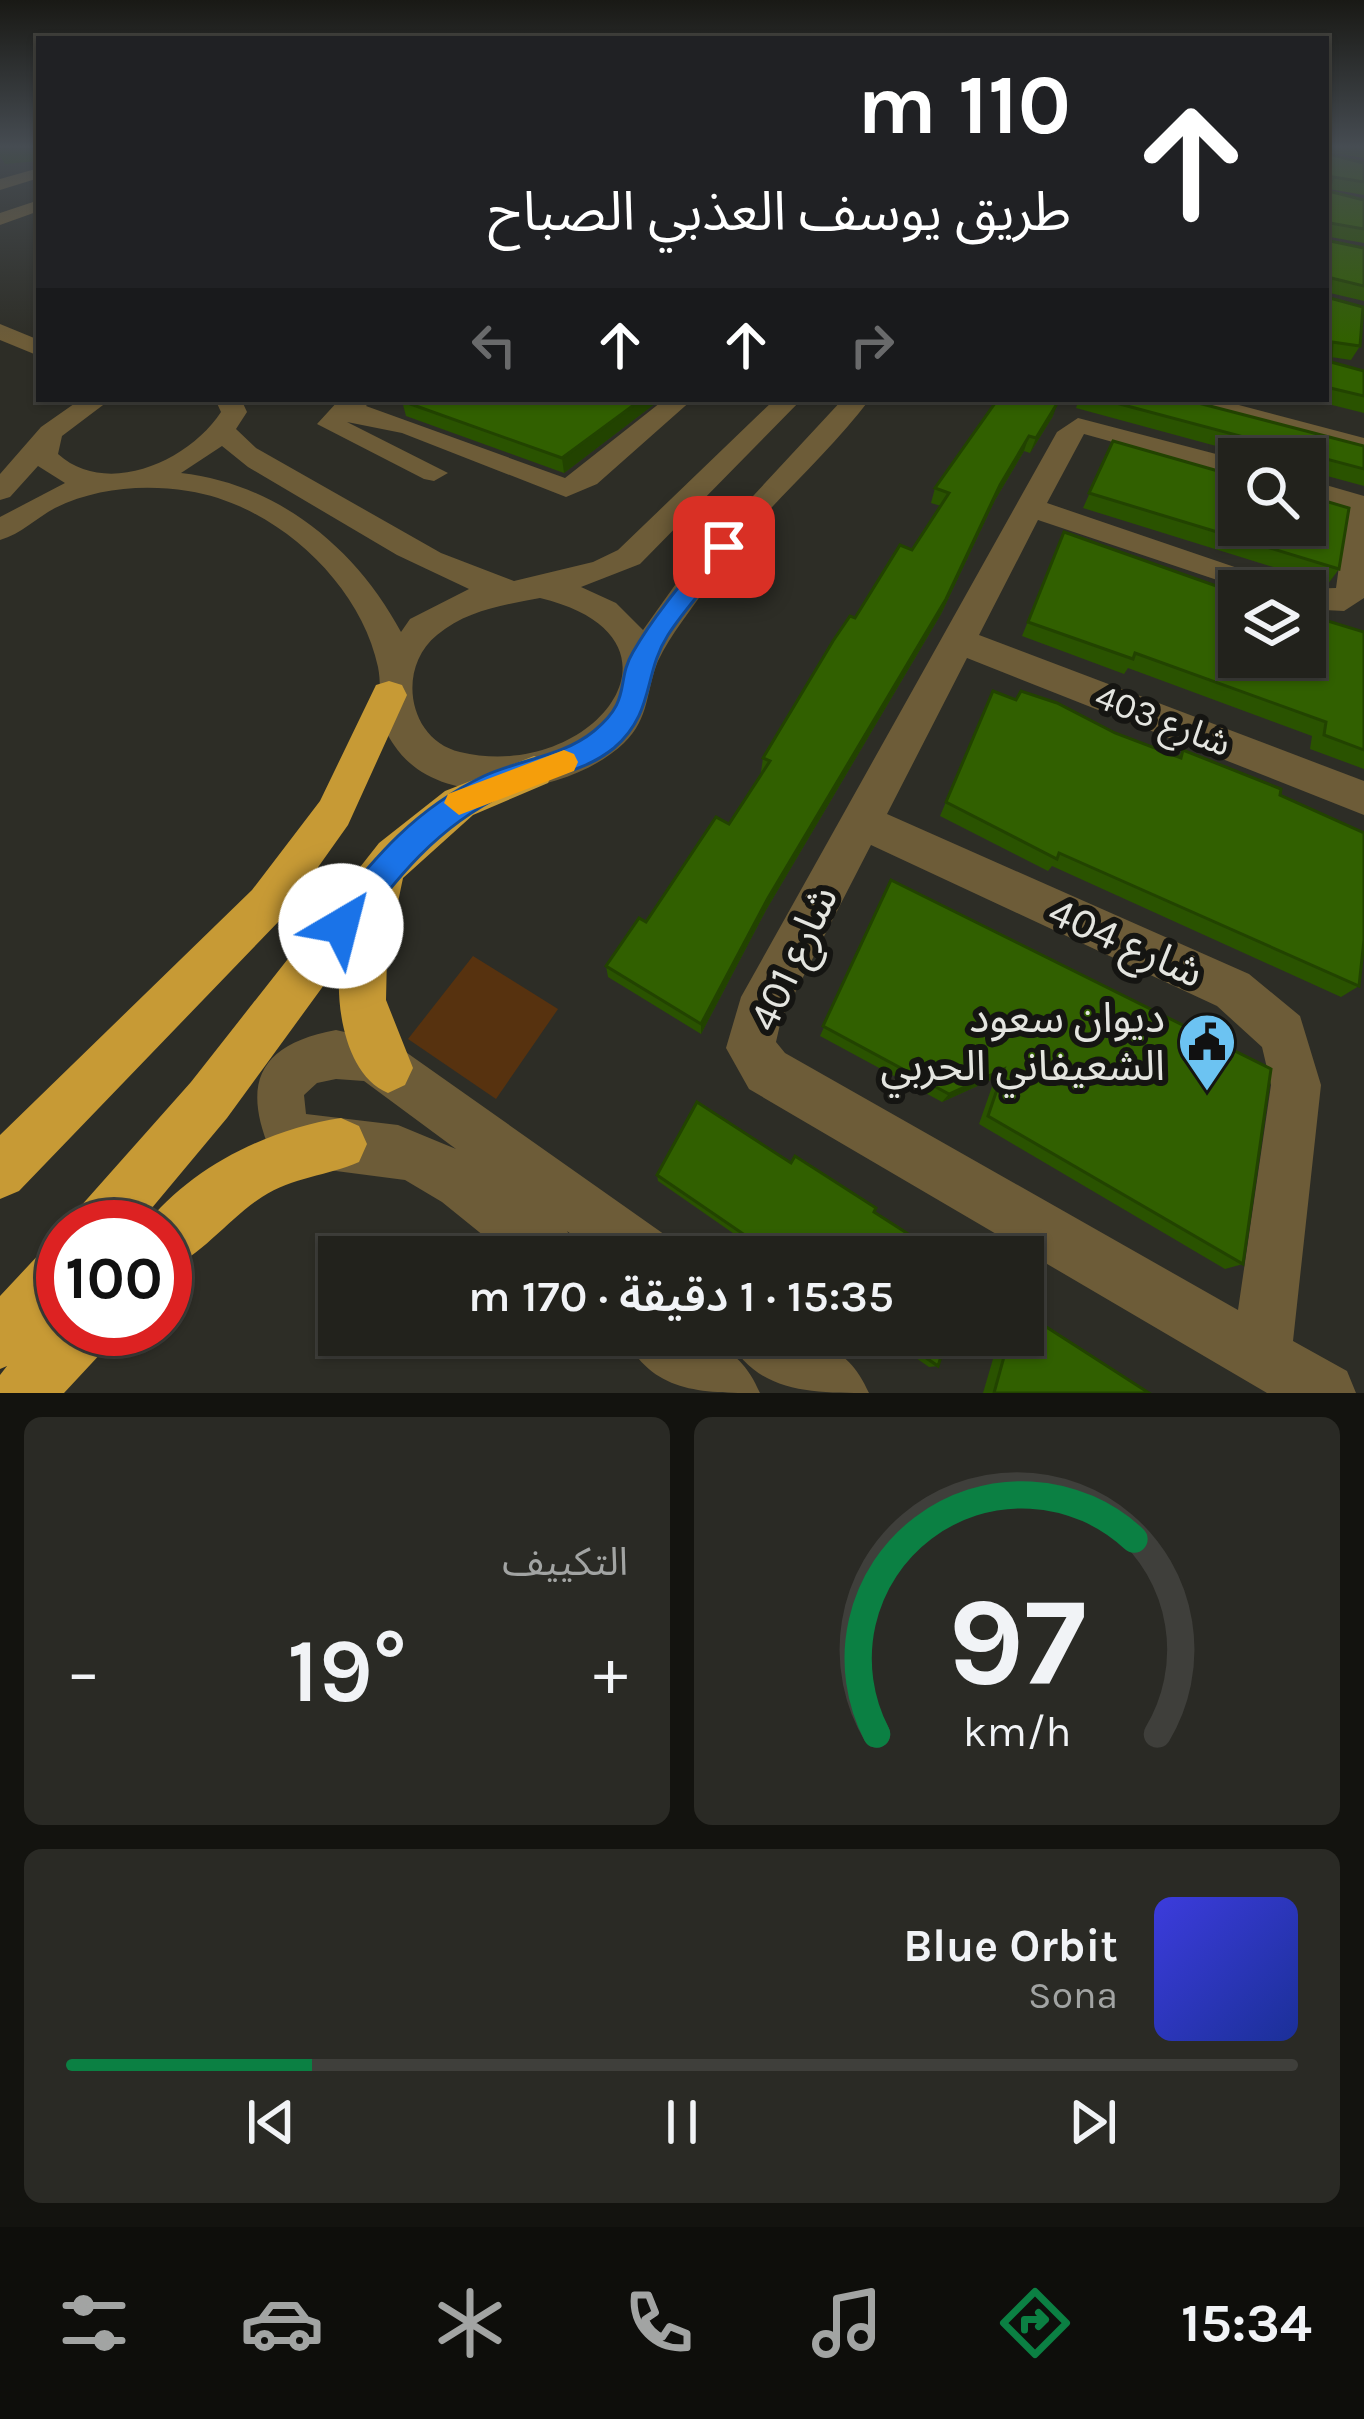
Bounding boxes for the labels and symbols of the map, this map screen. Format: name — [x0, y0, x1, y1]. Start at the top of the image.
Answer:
pin — [673, 496, 775, 598]
street label: شارع 403 — [1088, 675, 1237, 770]
position arrow — [278, 863, 404, 989]
street label: شارع 401 — [738, 878, 854, 1041]
street label: شارع 404 — [1039, 886, 1211, 1004]
place label: ديوان سعود الشعيفاني الحربي — [880, 993, 1165, 1098]
public building icon: ديوان سعود الشعيفاني الحربي — [1176, 1011, 1238, 1093]
speed limit sign: 100 — [36, 1200, 192, 1356]

